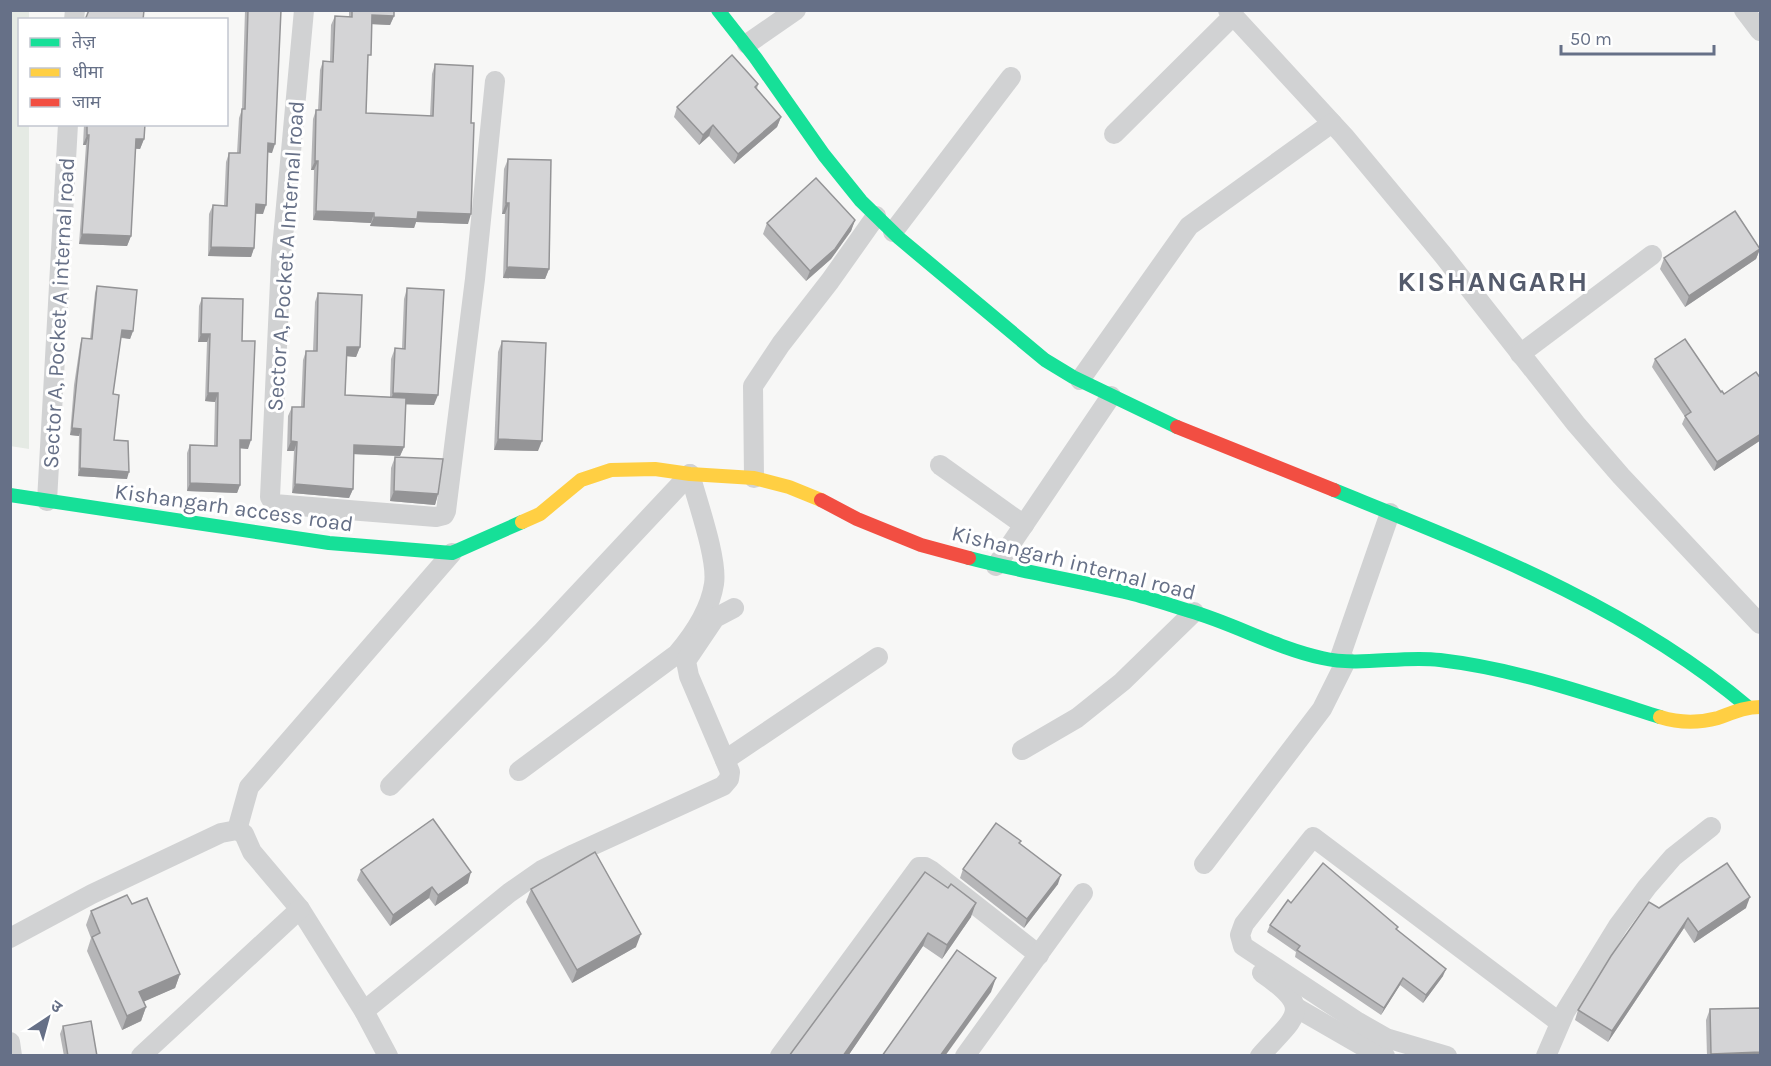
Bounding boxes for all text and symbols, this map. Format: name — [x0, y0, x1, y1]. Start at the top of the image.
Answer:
legend — [18, 18, 228, 126]
scale bar — [1561, 18, 1714, 56]
text: 50 m — [1570, 28, 1612, 50]
text: तेज़ — [72, 31, 96, 53]
text: धीमा — [72, 61, 103, 83]
text: जाम — [72, 91, 102, 113]
street label: Sector A, Pocket A Internal road — [262, 100, 310, 412]
street label: Sector A, Pocket A internal road — [38, 157, 80, 469]
district label: KISHANGARH — [1397, 265, 1589, 298]
street label: Kishangarh access road — [113, 478, 355, 538]
street label: Kishangarh internal road — [949, 520, 1198, 606]
north arrow — [18, 988, 78, 1048]
text: उ — [47, 996, 66, 1017]

